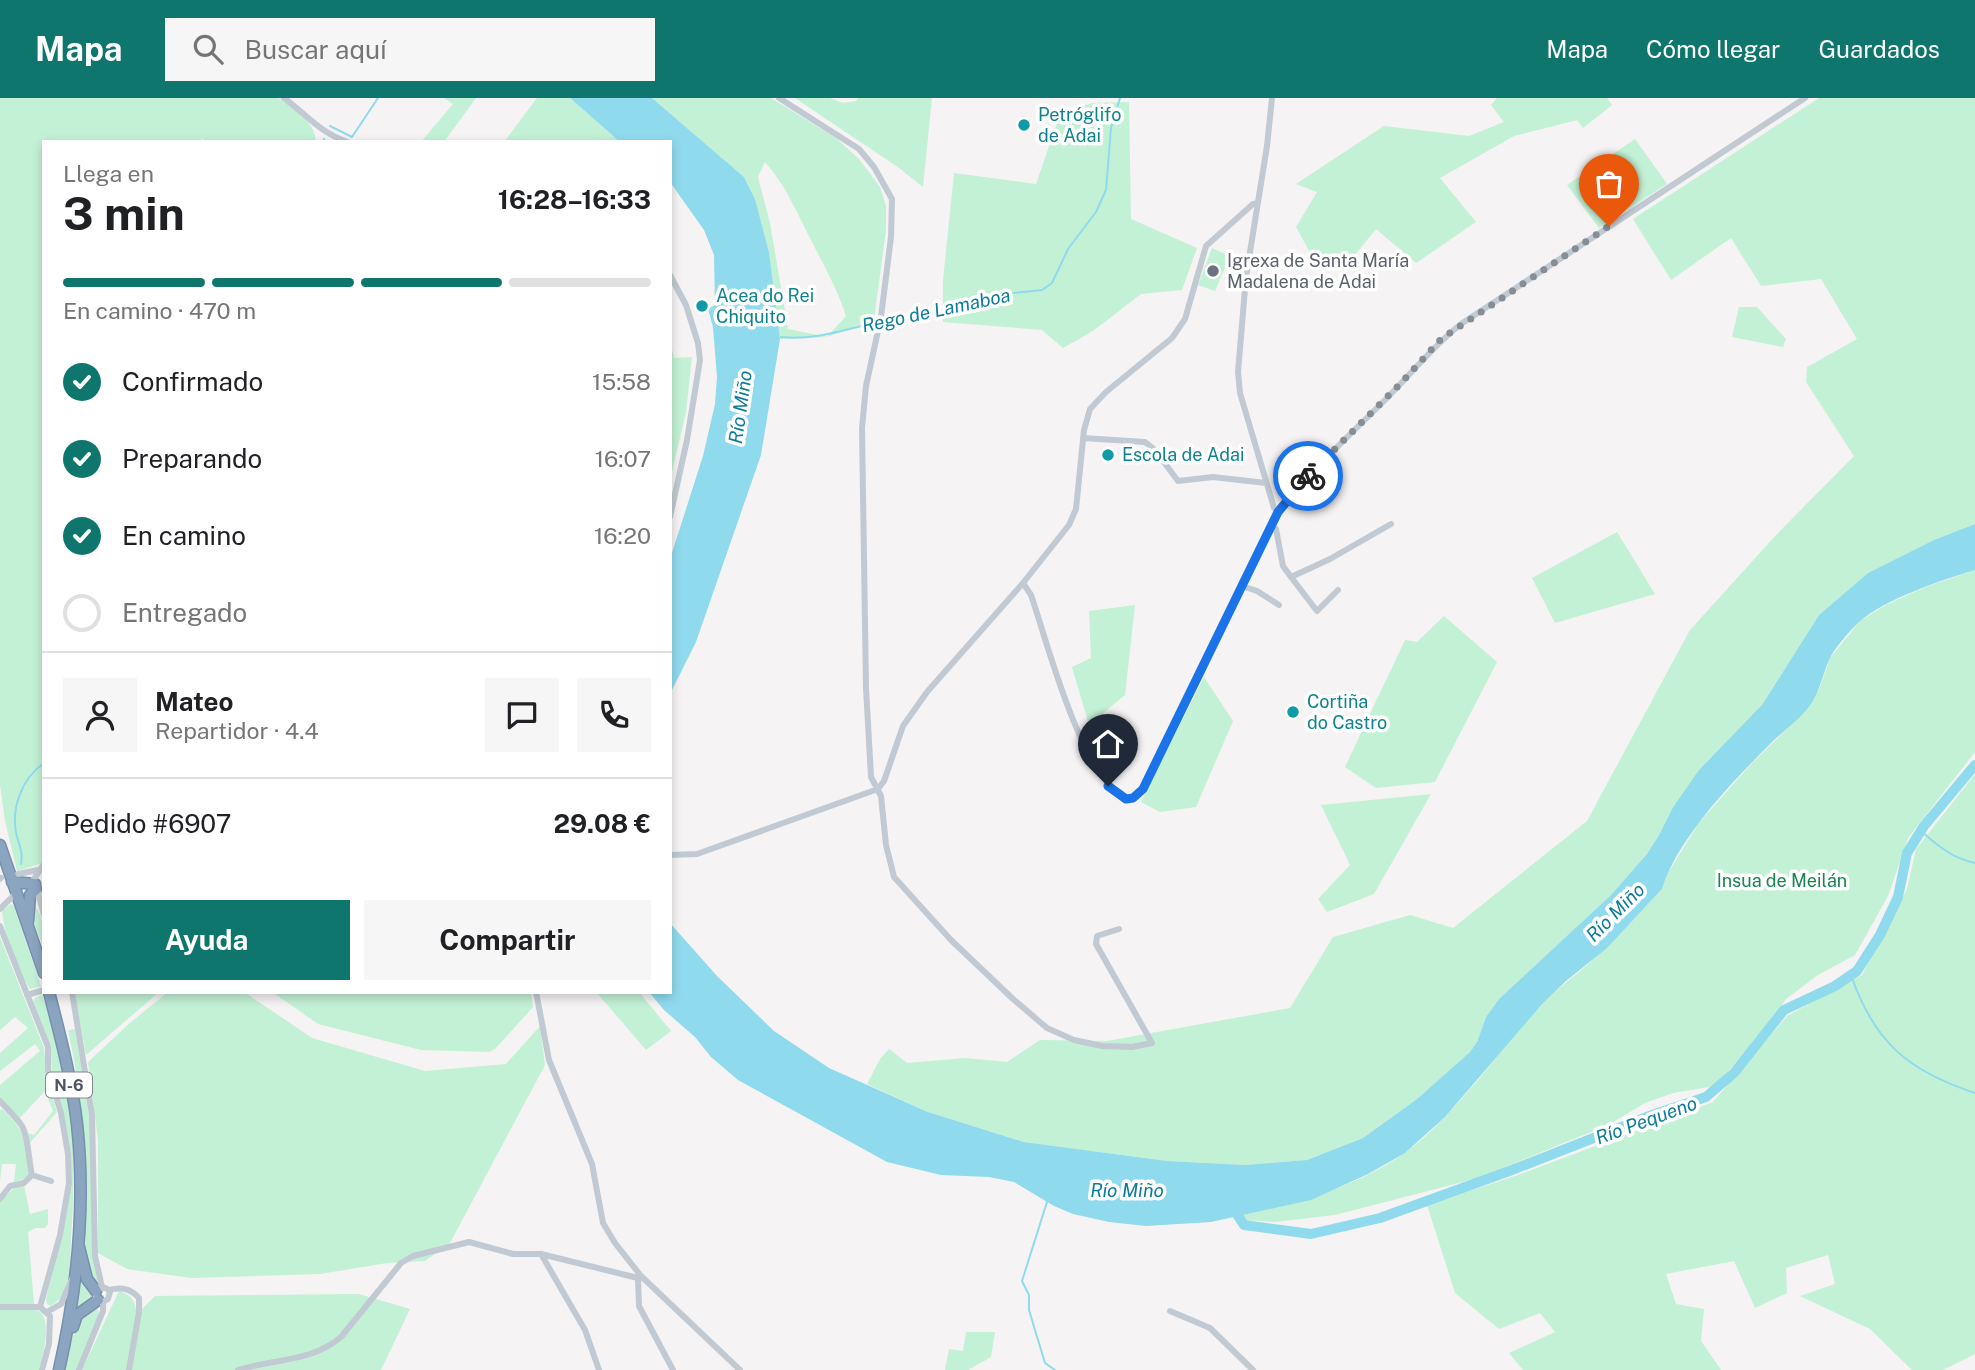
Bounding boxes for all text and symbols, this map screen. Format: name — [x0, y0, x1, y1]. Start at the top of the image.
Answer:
search box — [165, 18, 655, 81]
text: Mapa — [35, 30, 123, 68]
icon: search — [189, 30, 227, 68]
text: Buscar aquí — [245, 34, 386, 65]
text: Mapa — [1546, 35, 1608, 63]
text: Cómo llegar — [1646, 35, 1780, 63]
text: Guardados — [1818, 35, 1940, 63]
place label: Petróglifo de Adai — [1038, 104, 1121, 146]
marker: Petróglifo de Adai — [1016, 117, 1032, 133]
pin — [1579, 154, 1639, 226]
text: Llega en — [63, 160, 154, 187]
icon: bag — [1590, 165, 1628, 203]
text: 16:28–16:33 — [498, 184, 651, 215]
text: 3 min — [63, 186, 185, 240]
place label: Igrexa de Santa María Madalena de Adai — [1227, 250, 1409, 292]
marker: Igrexa de Santa María Madalena de Adai — [1205, 263, 1221, 279]
water label: Rego de Lamaboa — [860, 284, 1012, 336]
place label: Acea do Rei Chiquito — [716, 285, 814, 327]
text: En camino · 470 m — [63, 297, 256, 324]
marker: Acea do Rei Chiquito — [694, 298, 710, 314]
icon: check — [63, 363, 101, 401]
text: Confirmado — [122, 366, 263, 397]
text: 15:58 — [592, 368, 651, 395]
water label: Río Miño — [724, 369, 756, 445]
icon: check — [63, 440, 101, 478]
courier — [1273, 441, 1343, 511]
text: Preparando — [122, 443, 262, 474]
place label: Escola de Adai — [1122, 444, 1244, 465]
text: 16:07 — [595, 445, 651, 472]
marker: Escola de Adai — [1100, 447, 1116, 463]
icon: bike — [1289, 457, 1327, 495]
icon: check — [63, 517, 101, 555]
text: En camino — [122, 520, 246, 551]
text: 16:20 — [594, 522, 651, 549]
text: Entregado — [122, 597, 247, 628]
button: person — [63, 678, 137, 752]
button: chat — [485, 678, 559, 752]
button: phone — [577, 678, 651, 752]
text: Mateo — [155, 686, 233, 717]
place label: Cortiña do Castro — [1307, 691, 1387, 733]
marker: Cortiña do Castro — [1285, 704, 1301, 720]
pin — [1078, 714, 1138, 786]
text: Repartidor · 4.4 — [155, 717, 319, 744]
icon: home — [1089, 725, 1127, 763]
text: Pedido #6907 — [63, 808, 231, 839]
text: 29.08 € — [553, 808, 651, 839]
park label: Insua de Meilán — [1717, 870, 1847, 891]
water label: Río Miño — [1581, 878, 1649, 946]
button: Ayuda — [63, 900, 350, 980]
button: Compartir — [364, 900, 651, 980]
road number: N-6 — [46, 1072, 92, 1098]
water label: Río Pequeno — [1592, 1091, 1700, 1149]
water label: Río Miño — [1090, 1179, 1164, 1201]

